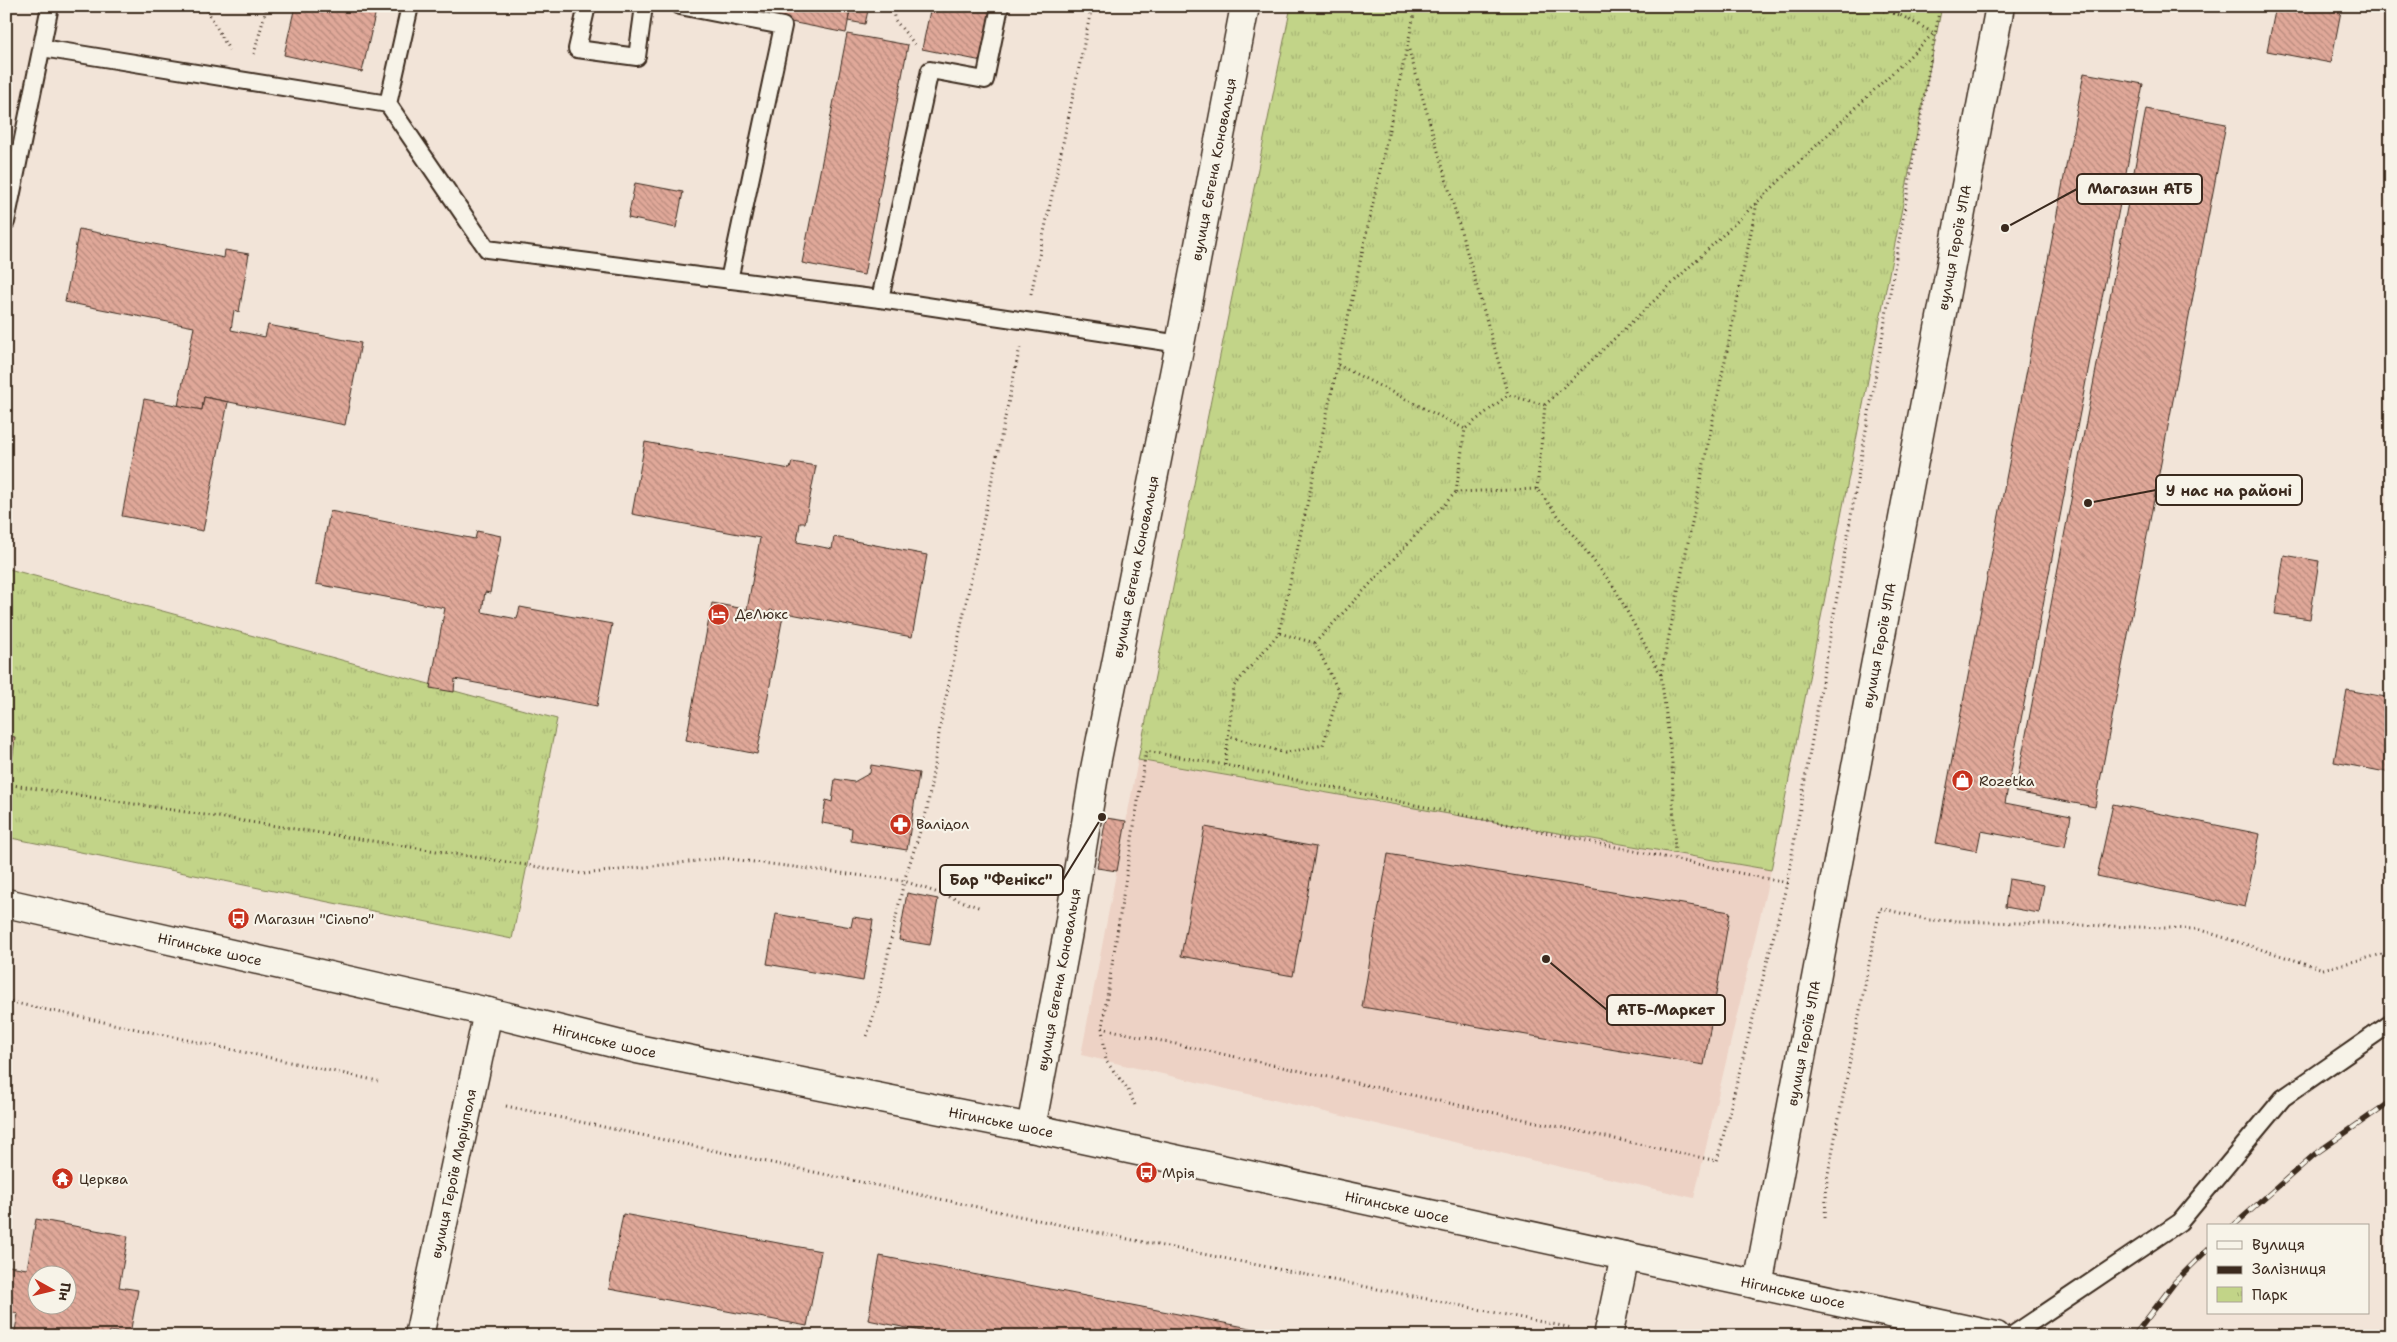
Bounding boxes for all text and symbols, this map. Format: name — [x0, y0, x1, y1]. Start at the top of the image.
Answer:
street label: вулиця Євгена Коновальця — [1187, 76, 1240, 262]
callout: Магазин АТБ — [2077, 174, 2202, 204]
text: Магазин АТБ — [2087, 179, 2193, 199]
street label: вулиця Героїв УПА — [1934, 183, 1975, 312]
street label: вулиця Євгена Коновальця — [1108, 474, 1163, 660]
callout: У нас на районі — [2156, 475, 2302, 505]
text: У нас на районі — [2166, 481, 2292, 501]
street label: вулиця Героїв УПА — [1858, 581, 1900, 710]
hotel icon: ДеЛюкс — [707, 602, 731, 626]
place label: ДеЛюкс — [735, 605, 788, 623]
shop icon: Rozetka — [1951, 769, 1975, 793]
place label: Rozetka — [1979, 772, 2035, 790]
pharmacy icon: Валідол — [888, 812, 912, 836]
place label: Валідол — [916, 815, 969, 833]
callout: Бар "Фенікс" — [940, 865, 1063, 895]
text: Бар "Фенікс" — [949, 870, 1053, 890]
street label: вулиця Євгена Коновальця — [1033, 887, 1084, 1073]
bus stop icon: Магазин "Сільпо" — [226, 907, 250, 931]
place label: Магазин "Сільпо" — [254, 910, 374, 928]
street label: Нігинське шосе — [156, 929, 264, 970]
street label: вулиця Героїв УПА — [1783, 979, 1824, 1108]
callout: АТБ-Маркет — [1607, 995, 1725, 1025]
text: АТБ-Маркет — [1617, 1000, 1715, 1020]
street label: Нігинське шосе — [550, 1019, 658, 1062]
street label: вулиця Героїв Маріуполя — [427, 1087, 480, 1260]
street label: Нігинське шосе — [947, 1103, 1055, 1142]
bus stop icon: Мрія — [1134, 1161, 1158, 1185]
place label: Мрія — [1162, 1164, 1195, 1182]
temple icon: Церква — [51, 1167, 75, 1191]
place label: Церква — [79, 1170, 128, 1188]
street label: Нігинське шосе — [1343, 1187, 1451, 1227]
legend — [2207, 1224, 2370, 1314]
text: Вулиця — [2252, 1235, 2305, 1255]
text: Залізниця — [2252, 1259, 2326, 1279]
north arrow — [28, 1264, 78, 1314]
street label: Нігинське шосе — [1739, 1272, 1847, 1312]
text: Пн — [55, 1281, 75, 1302]
text: Парк — [2252, 1285, 2288, 1305]

